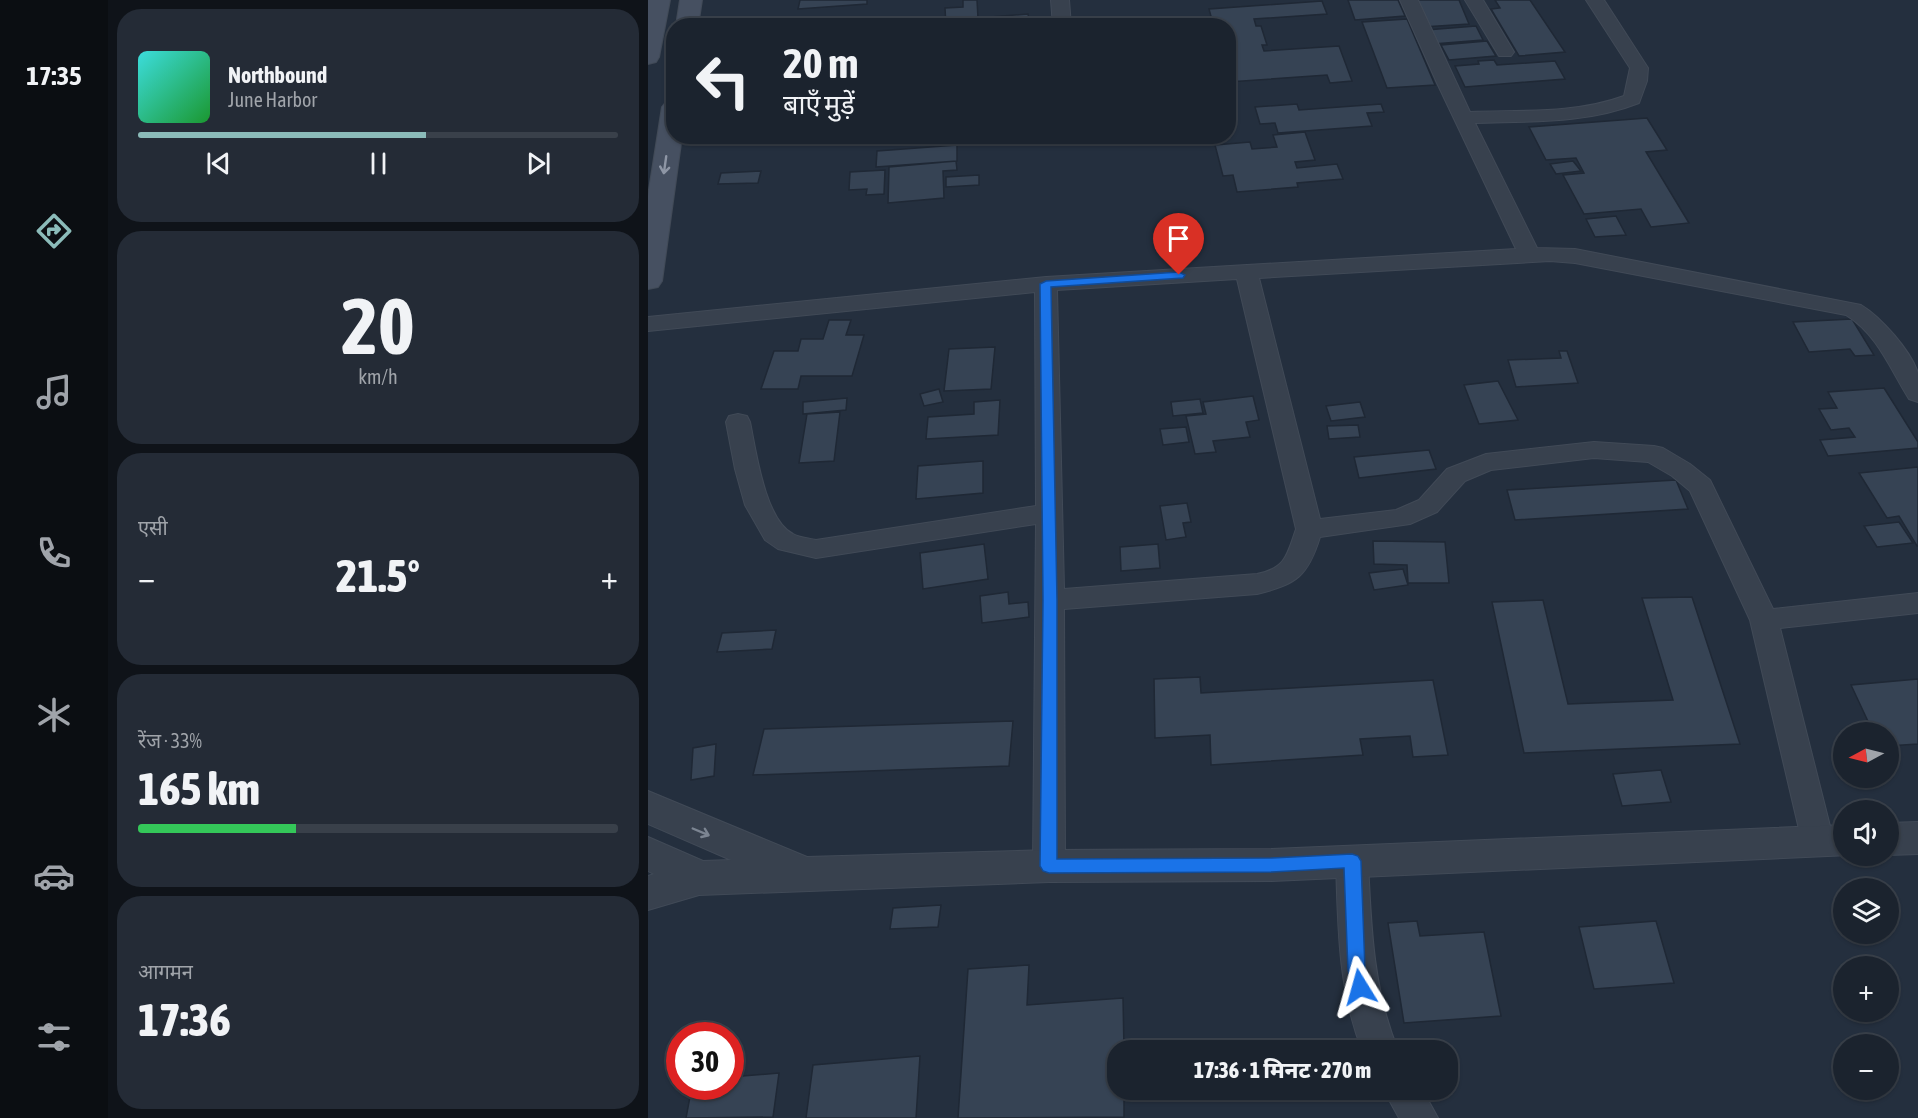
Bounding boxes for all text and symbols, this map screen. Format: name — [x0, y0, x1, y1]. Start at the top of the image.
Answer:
text: 20 m — [783, 39, 858, 87]
icon: left — [684, 42, 762, 120]
text: 17:35 — [26, 60, 82, 91]
text: Northbound — [228, 62, 327, 88]
text: June Harbor — [228, 88, 317, 111]
text: बाएँ मुड़ें — [783, 89, 855, 120]
icon: previous — [202, 147, 235, 180]
icon: pause — [362, 147, 395, 180]
icon: next — [522, 147, 555, 180]
one-way arrow — [659, 155, 670, 175]
icon: directions — [33, 210, 75, 252]
pin — [1153, 213, 1204, 275]
icon: arrive — [1162, 222, 1195, 255]
text: 20 — [341, 281, 415, 371]
text: km/h — [358, 365, 398, 388]
icon: music — [33, 371, 75, 413]
text: एसी — [138, 516, 168, 539]
icon: phone — [33, 532, 75, 574]
text: 21.5° — [336, 550, 420, 602]
text: − — [138, 558, 155, 596]
text: + — [601, 558, 618, 596]
icon: climate — [33, 694, 75, 736]
north arrow — [1833, 722, 1899, 788]
map controls — [1833, 722, 1899, 1100]
text: रेंज · 33% — [138, 729, 202, 752]
text: 165 km — [138, 763, 260, 815]
button: sound — [1833, 800, 1899, 866]
one-way arrow — [691, 826, 709, 838]
icon: car — [33, 855, 75, 897]
button: layers — [1833, 878, 1899, 944]
position arrow — [1328, 955, 1392, 1019]
button: + — [1833, 956, 1899, 1022]
text: आगमन — [138, 960, 193, 983]
text: 17:36 — [138, 994, 231, 1046]
icon: filters — [33, 1016, 75, 1058]
speed limit sign: 30 — [666, 1022, 744, 1100]
button: − — [1833, 1034, 1899, 1100]
text: 17:36 · 1 मिनट · 270 m — [1194, 1057, 1371, 1083]

